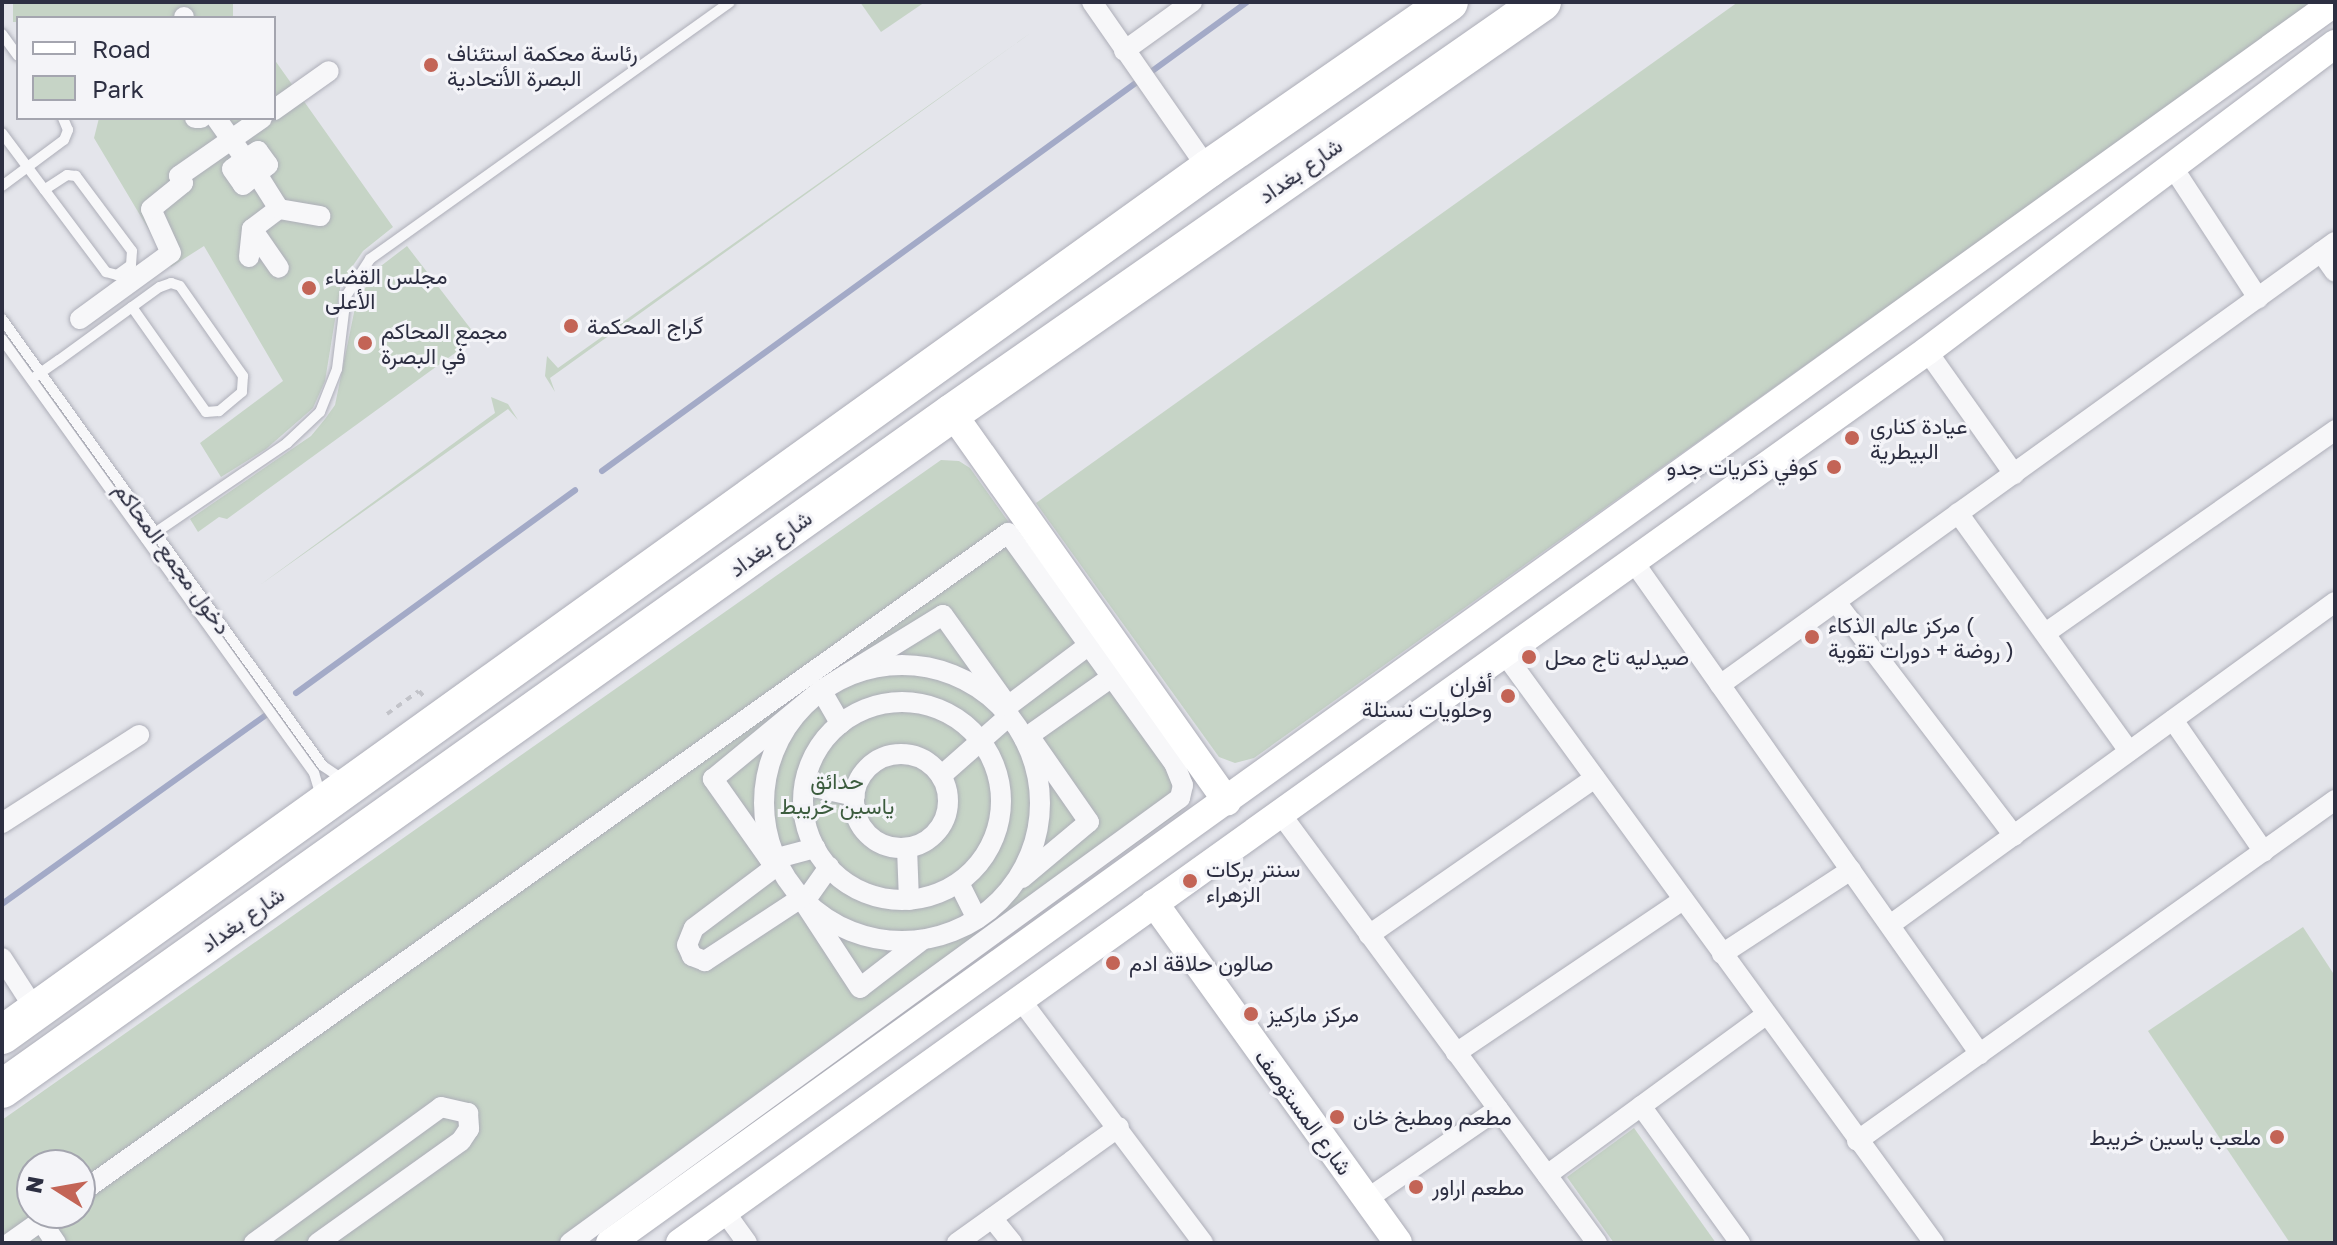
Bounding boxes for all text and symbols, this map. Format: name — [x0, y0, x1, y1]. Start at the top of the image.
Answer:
legend — [16, 16, 276, 120]
text: Road — [92, 34, 151, 63]
place label: رئاسة محكمة استئناف البصرة الأتحادية — [447, 39, 638, 90]
marker: رئاسة محكمة استئناف البصرة الأتحادية — [422, 56, 440, 74]
text: Park — [92, 74, 144, 103]
street label: شارع بغداد — [1253, 132, 1347, 208]
place label: مجلس القضاء الأعلى — [325, 262, 447, 314]
marker: مجلس القضاء الأعلى — [300, 279, 318, 297]
place label: گراج المحكمة — [587, 313, 703, 339]
place label: مجمع المحاكم في البصرة — [381, 317, 508, 368]
marker: گراج المحكمة — [562, 317, 580, 335]
marker: مجمع المحاكم في البصرة — [356, 334, 374, 352]
place label: عيادة كناري البيطرية — [1870, 412, 1967, 464]
marker: عيادة كناري البيطرية — [1841, 427, 1863, 449]
place label: كوفي ذكريات جدو — [1667, 454, 1818, 480]
marker: كوفي ذكريات جدو — [1825, 458, 1843, 476]
street label: دخول مجمع المحاكم — [109, 477, 237, 639]
street label: شارع بغداد — [723, 504, 817, 582]
place label: مركز عالم الذكاء ( روضة + دورات تقوية ) — [1828, 611, 2014, 662]
marker: مركز عالم الذكاء ( روضة + دورات تقوية ) — [1803, 628, 1821, 646]
place label: صيدليه تاج محل — [1545, 644, 1689, 670]
marker: صيدليه تاج محل — [1520, 648, 1538, 666]
place label: أفران وحلويات نستلة — [1362, 670, 1492, 722]
marker: أفران وحلويات نستلة — [1499, 687, 1517, 705]
park label: حدائق ياسين خريبط — [780, 767, 894, 818]
place label: سنتر بركات الزهراء — [1206, 855, 1300, 906]
marker: سنتر بركات الزهراء — [1181, 872, 1199, 890]
street label: شارع بغداد — [195, 881, 289, 957]
place label: صالون حلاقة ادم — [1129, 950, 1273, 976]
marker: صالون حلاقة ادم — [1104, 954, 1122, 972]
place label: مركز ماركيز — [1267, 1001, 1359, 1027]
marker: مركز ماركيز — [1242, 1005, 1260, 1023]
street label: شارع المستوصف — [1250, 1044, 1358, 1180]
place label: مطعم ومطبخ خان — [1353, 1104, 1512, 1130]
marker: مطعم ومطبخ خان — [1328, 1108, 1346, 1126]
place label: ملعب ياسين خريبط — [2089, 1124, 2261, 1150]
marker: ملعب ياسين خريبط — [2268, 1128, 2286, 1146]
north arrow — [16, 1149, 96, 1229]
text: N — [19, 1174, 49, 1196]
place label: مطعم اراور — [1432, 1174, 1524, 1200]
marker: مطعم اراور — [1407, 1178, 1425, 1196]

